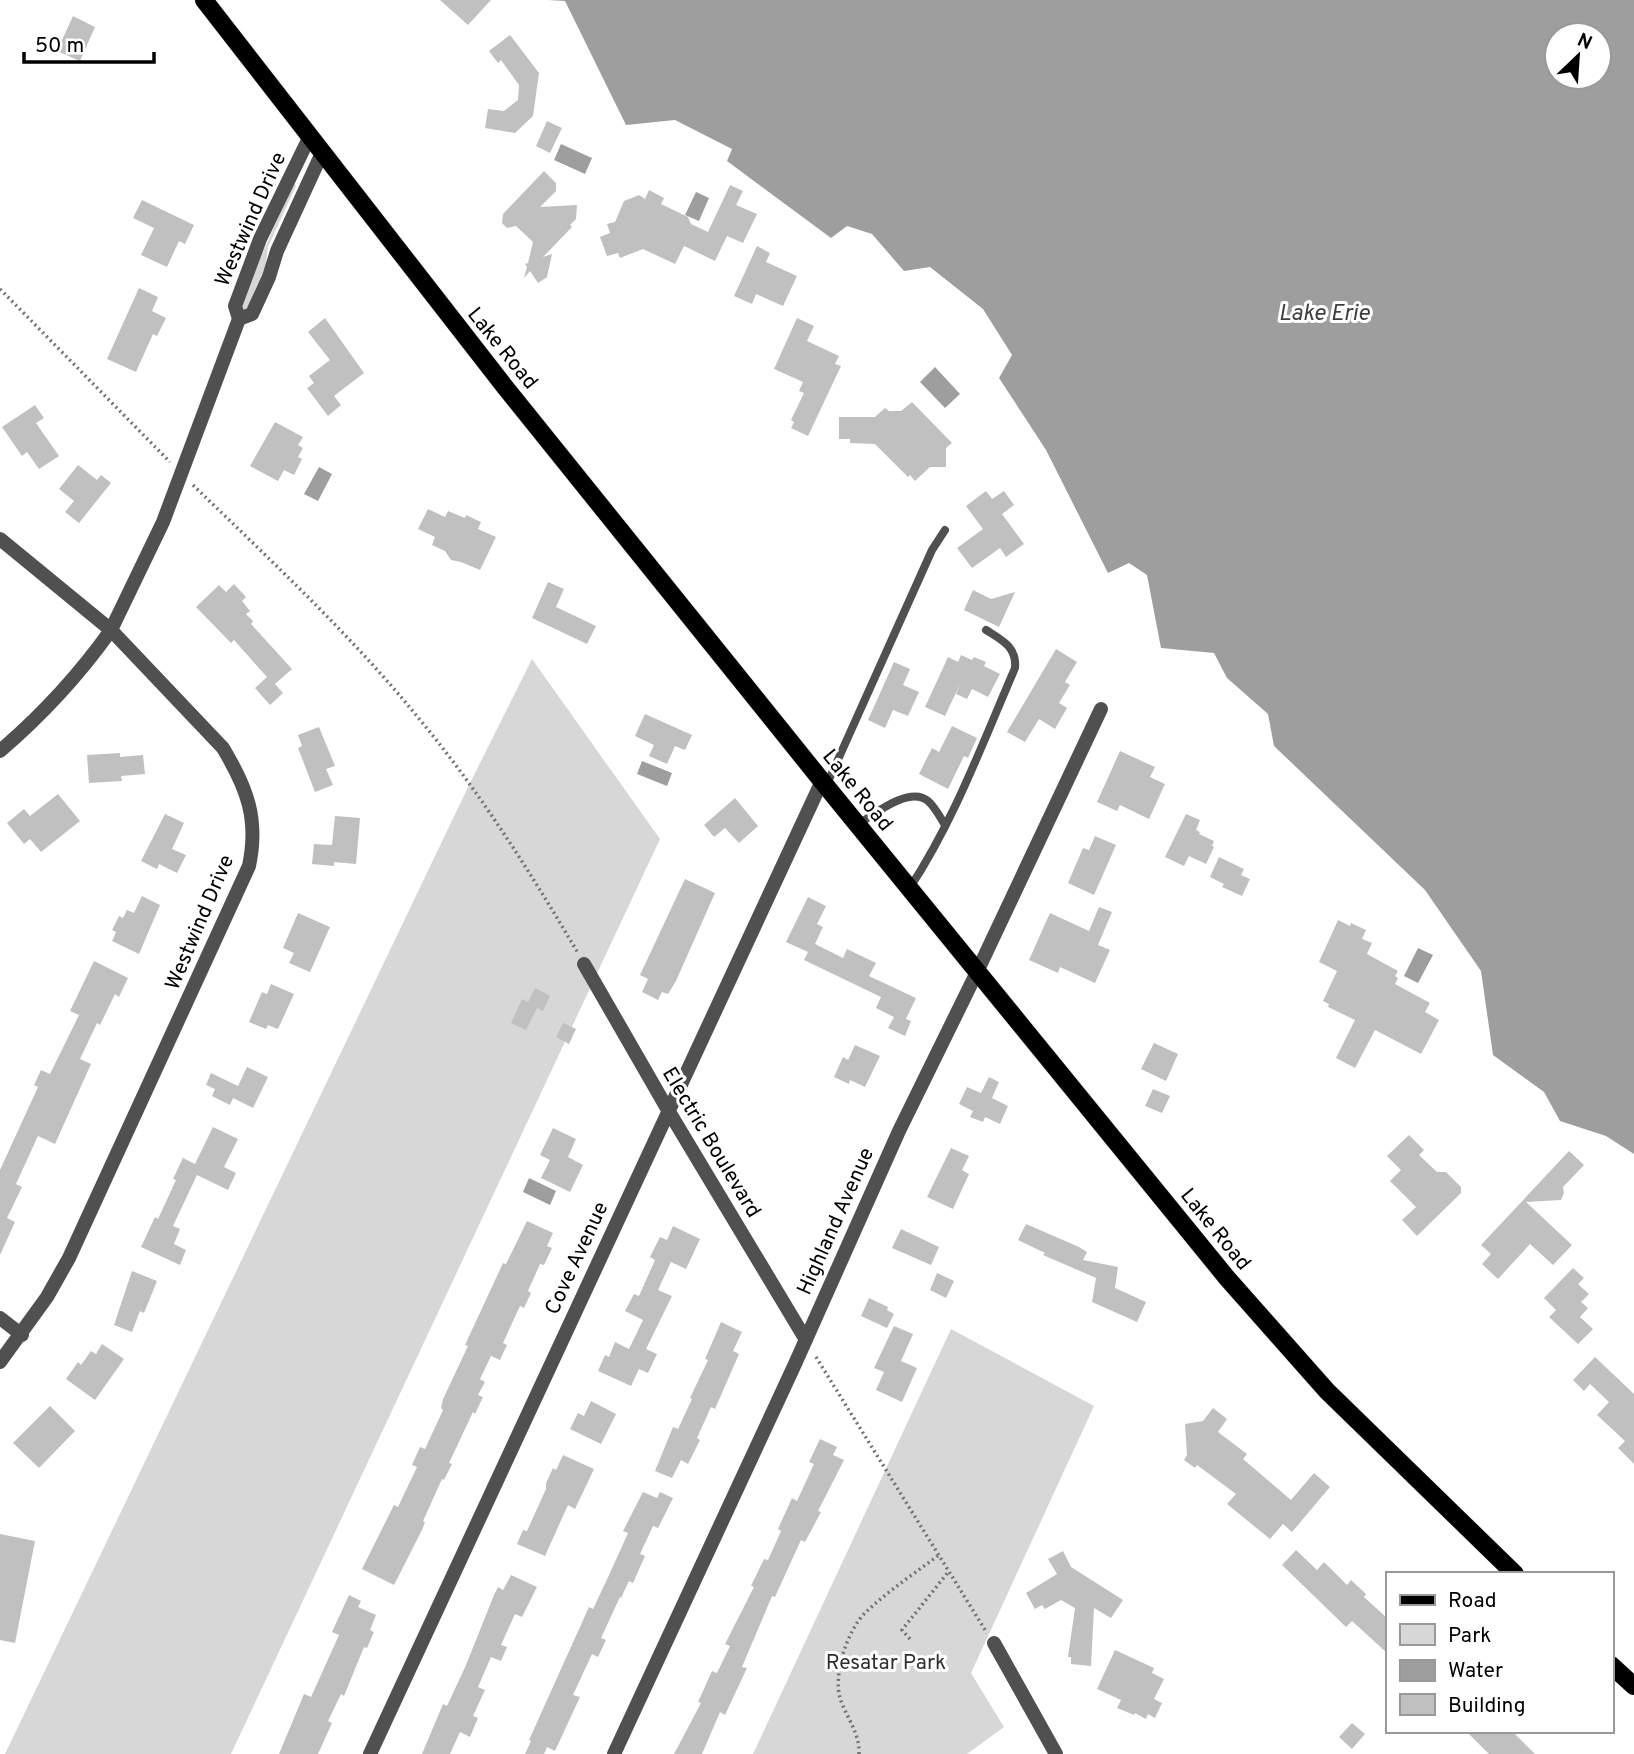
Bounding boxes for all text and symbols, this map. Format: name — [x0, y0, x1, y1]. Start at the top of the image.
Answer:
scale bar — [24, 21, 154, 65]
north arrow — [1543, 21, 1613, 91]
text: N — [1573, 29, 1596, 56]
text: 50 m — [35, 33, 84, 60]
street label: Westwind Drive — [210, 148, 293, 291]
water label: Lake Erie — [1278, 300, 1371, 329]
street label: Lake Road — [460, 302, 543, 396]
street label: Lake Road — [815, 744, 898, 838]
street label: Westwind Drive — [160, 851, 241, 994]
street label: Electric Boulevard — [655, 1063, 766, 1223]
street label: Highland Avenue — [792, 1144, 881, 1300]
street label: Lake Road — [1173, 1183, 1256, 1277]
street label: Cove Avenue — [539, 1198, 615, 1319]
legend — [1386, 1572, 1613, 1733]
text: Road — [1448, 1588, 1497, 1615]
text: Park — [1448, 1623, 1491, 1650]
park label: Resatar Park — [826, 1650, 946, 1677]
text: Water — [1448, 1658, 1503, 1685]
text: Building — [1448, 1693, 1526, 1720]

